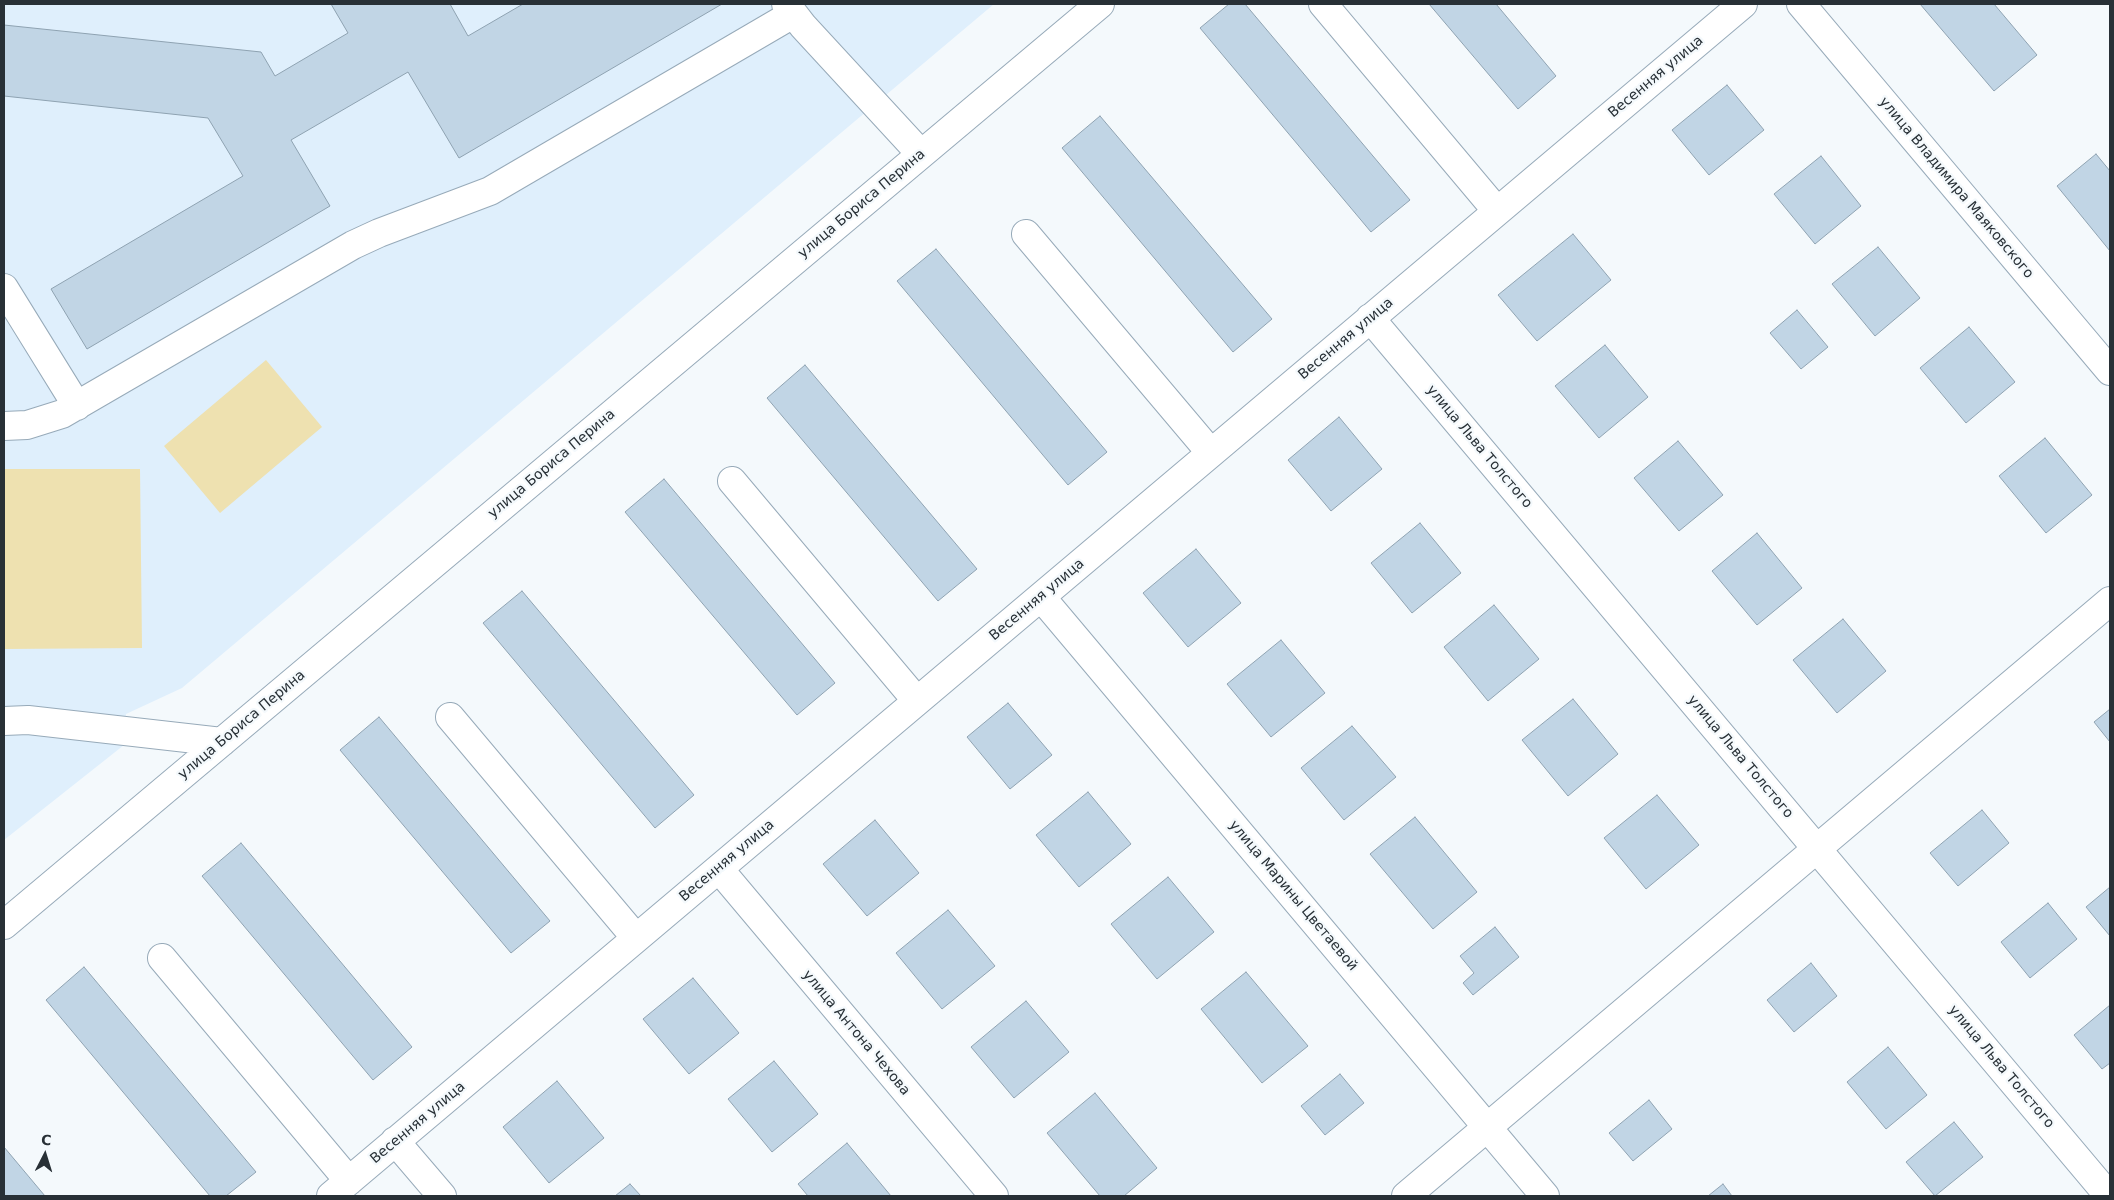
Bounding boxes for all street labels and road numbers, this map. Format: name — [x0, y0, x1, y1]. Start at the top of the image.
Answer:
street label: Весенняя улица — [1605, 32, 1707, 122]
street label: улица Владимира Маяковского — [1875, 94, 2037, 282]
street label: улица Бориса Перина — [795, 146, 929, 262]
street label: Весенняя улица — [1295, 294, 1397, 384]
street label: улица Льва Толстого — [1423, 382, 1535, 512]
street label: улица Бориса Перина — [485, 406, 619, 522]
street label: Весенняя улица — [986, 555, 1088, 645]
street label: улица Бориса Перина — [175, 667, 309, 783]
street label: улица Льва Толстого — [1684, 692, 1796, 822]
street label: Весенняя улица — [676, 816, 778, 906]
street label: улица Марины Цветаевой — [1225, 817, 1361, 975]
street label: улица Антона Чехова — [799, 967, 913, 1099]
street label: улица Льва Толстого — [1945, 1002, 2057, 1132]
street label: Весенняя улица — [367, 1078, 469, 1168]

